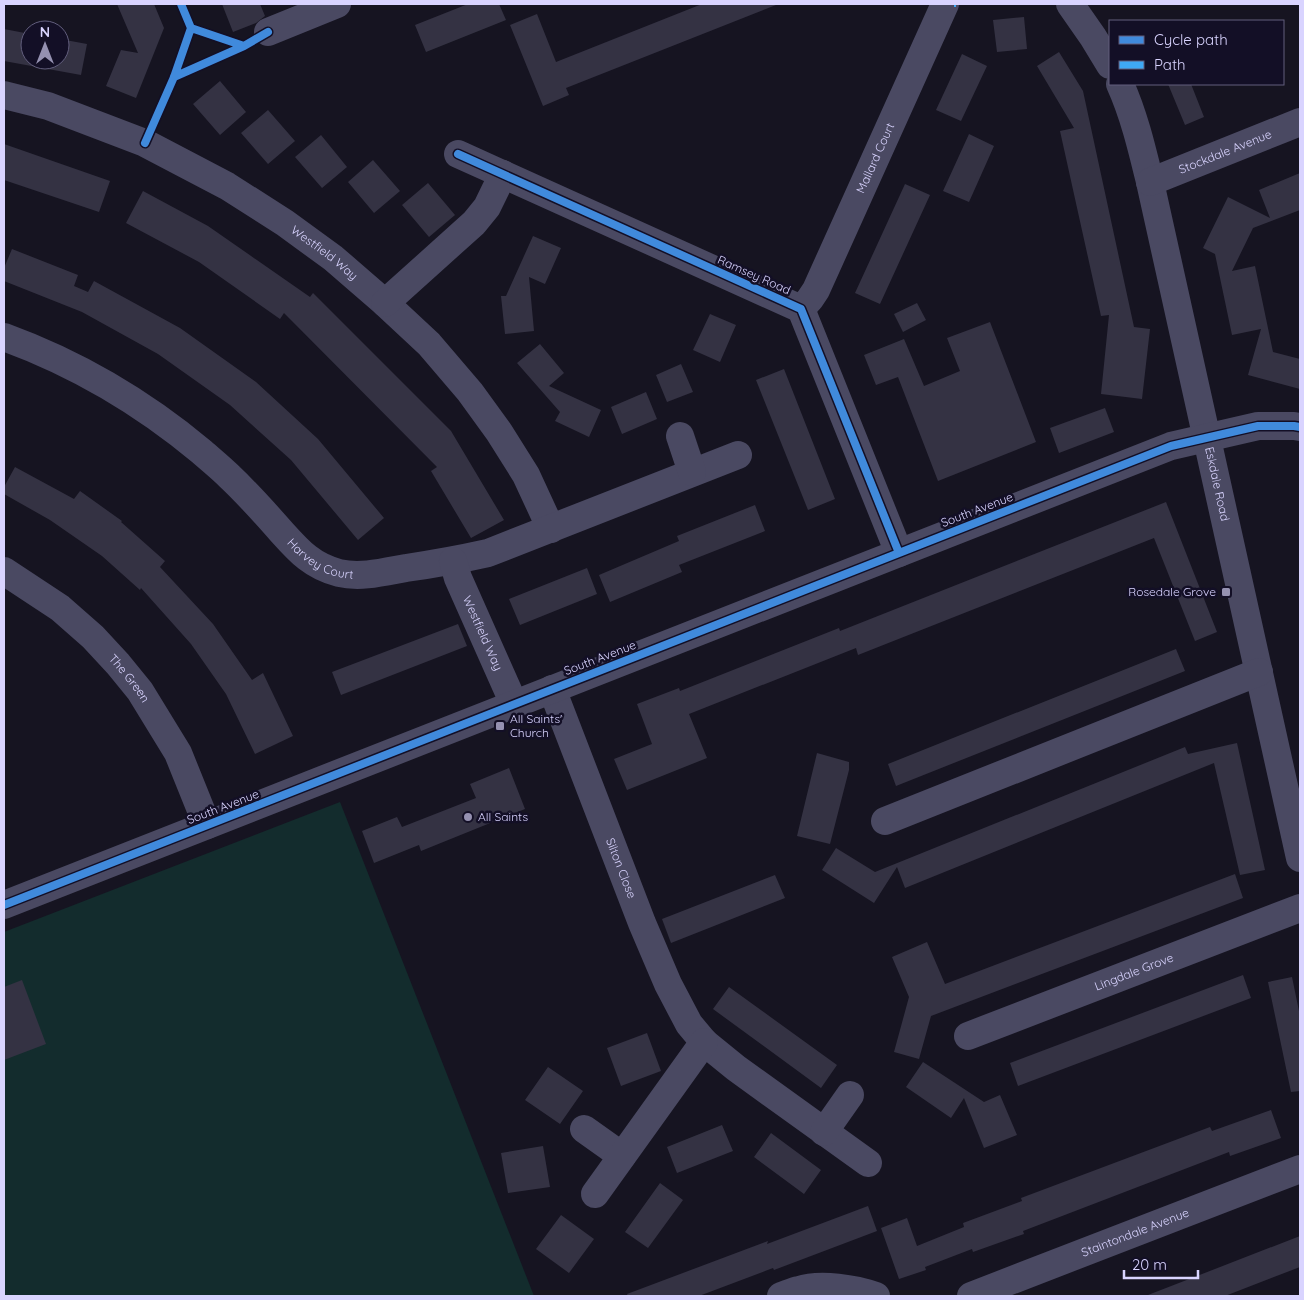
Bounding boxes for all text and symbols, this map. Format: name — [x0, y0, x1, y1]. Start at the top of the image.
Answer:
north arrow — [20, 20, 70, 70]
legend — [1109, 20, 1284, 85]
text: N — [40, 23, 50, 41]
text: Cycle path — [1154, 30, 1228, 49]
text: Path — [1154, 55, 1186, 74]
street label: Mallard Court — [853, 120, 897, 195]
street label: Stockdale Avenue — [1176, 126, 1274, 177]
street label: Westfield Way — [288, 222, 361, 283]
street label: Ramsey Road — [715, 252, 793, 297]
street label: Eskdale Road — [1202, 445, 1233, 522]
street label: South Avenue — [939, 489, 1015, 530]
street label: Harvey Court — [284, 535, 354, 582]
place label: Rosedale Grove — [1128, 584, 1216, 599]
marker: Rosedale Grove — [1220, 586, 1232, 598]
street label: Westfield Way — [460, 593, 506, 673]
street label: South Avenue — [562, 637, 638, 678]
street label: The Green — [106, 651, 153, 705]
place label: All Saints' Church — [510, 711, 562, 740]
marker: All Saints' Church — [494, 720, 506, 732]
street label: South Avenue — [185, 786, 261, 827]
place label: All Saints — [478, 809, 528, 824]
marker: All Saints — [462, 811, 474, 823]
street label: Silton Close — [603, 836, 640, 901]
street label: Lingdale Grove — [1092, 949, 1176, 994]
street label: Staintondale Avenue — [1079, 1205, 1191, 1260]
scale bar — [1124, 1248, 1198, 1280]
text: 20 m — [1132, 1255, 1167, 1274]

